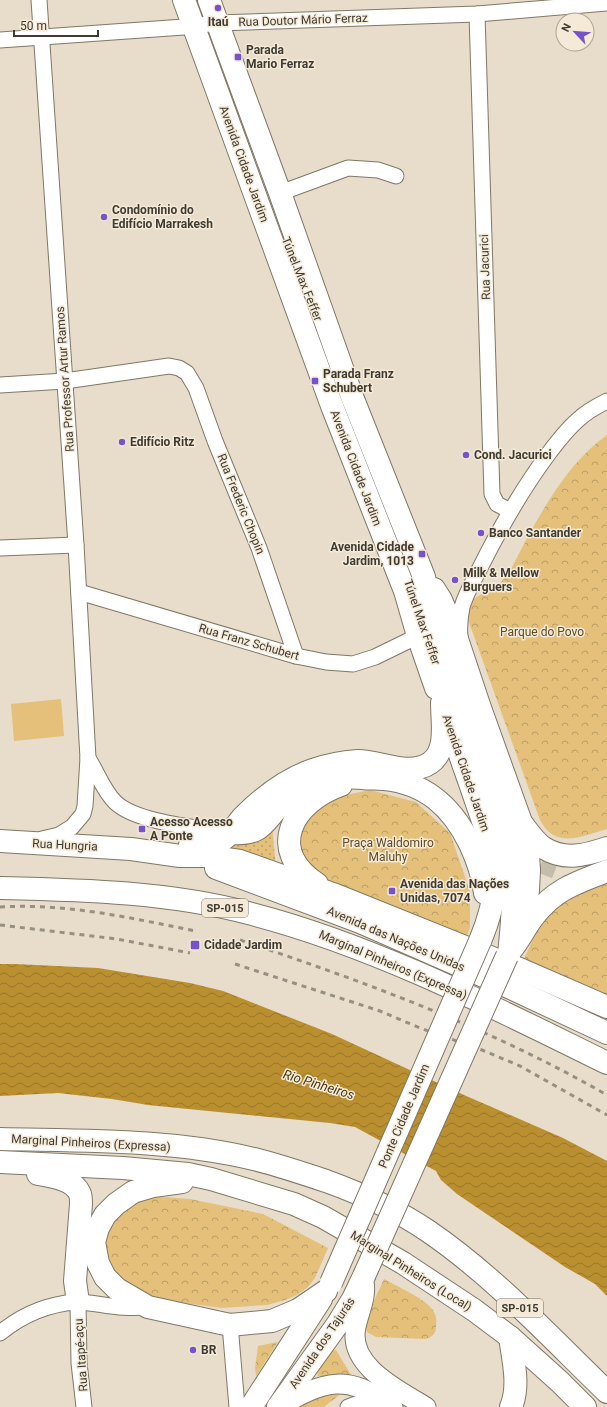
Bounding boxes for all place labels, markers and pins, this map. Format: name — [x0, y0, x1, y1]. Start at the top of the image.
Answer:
marker: Itaú — [213, 3, 223, 13]
place label: Itaú — [208, 15, 229, 29]
place label: Parada Mario Ferraz — [246, 43, 314, 71]
marker: Parada Mario Ferraz — [233, 52, 243, 62]
place label: Condomínio do Edifício Marrakesh — [112, 203, 213, 231]
marker: Condomínio do Edifício Marrakesh — [99, 212, 109, 222]
place label: Parada Franz Schubert — [323, 367, 394, 395]
marker: Parada Franz Schubert — [310, 376, 320, 386]
place label: Edifício Ritz — [130, 435, 194, 449]
marker: Edifício Ritz — [117, 437, 127, 447]
place label: Cond. Jacurici — [474, 448, 552, 462]
marker: Cond. Jacurici — [461, 450, 471, 460]
place label: Banco Santander — [489, 526, 582, 540]
marker: Banco Santander — [476, 528, 486, 538]
place label: Avenida Cidade Jardim, 1013 — [330, 540, 415, 568]
marker: Avenida Cidade Jardim, 1013 — [417, 549, 427, 559]
place label: Milk & Mellow Burguers — [463, 566, 539, 594]
marker: Milk & Mellow Burguers — [450, 575, 460, 585]
place label: Acesso Acesso A Ponte — [150, 815, 233, 843]
marker: Acesso Acesso A Ponte — [137, 824, 147, 834]
place label: Avenida das Nações Unidas, 7074 — [400, 877, 509, 905]
marker: Avenida das Nações Unidas, 7074 — [387, 886, 397, 896]
place label: Cidade Jardim — [204, 938, 282, 952]
marker: Cidade Jardim — [189, 939, 201, 951]
place label: BR — [201, 1343, 217, 1357]
marker: BR — [188, 1345, 198, 1355]

